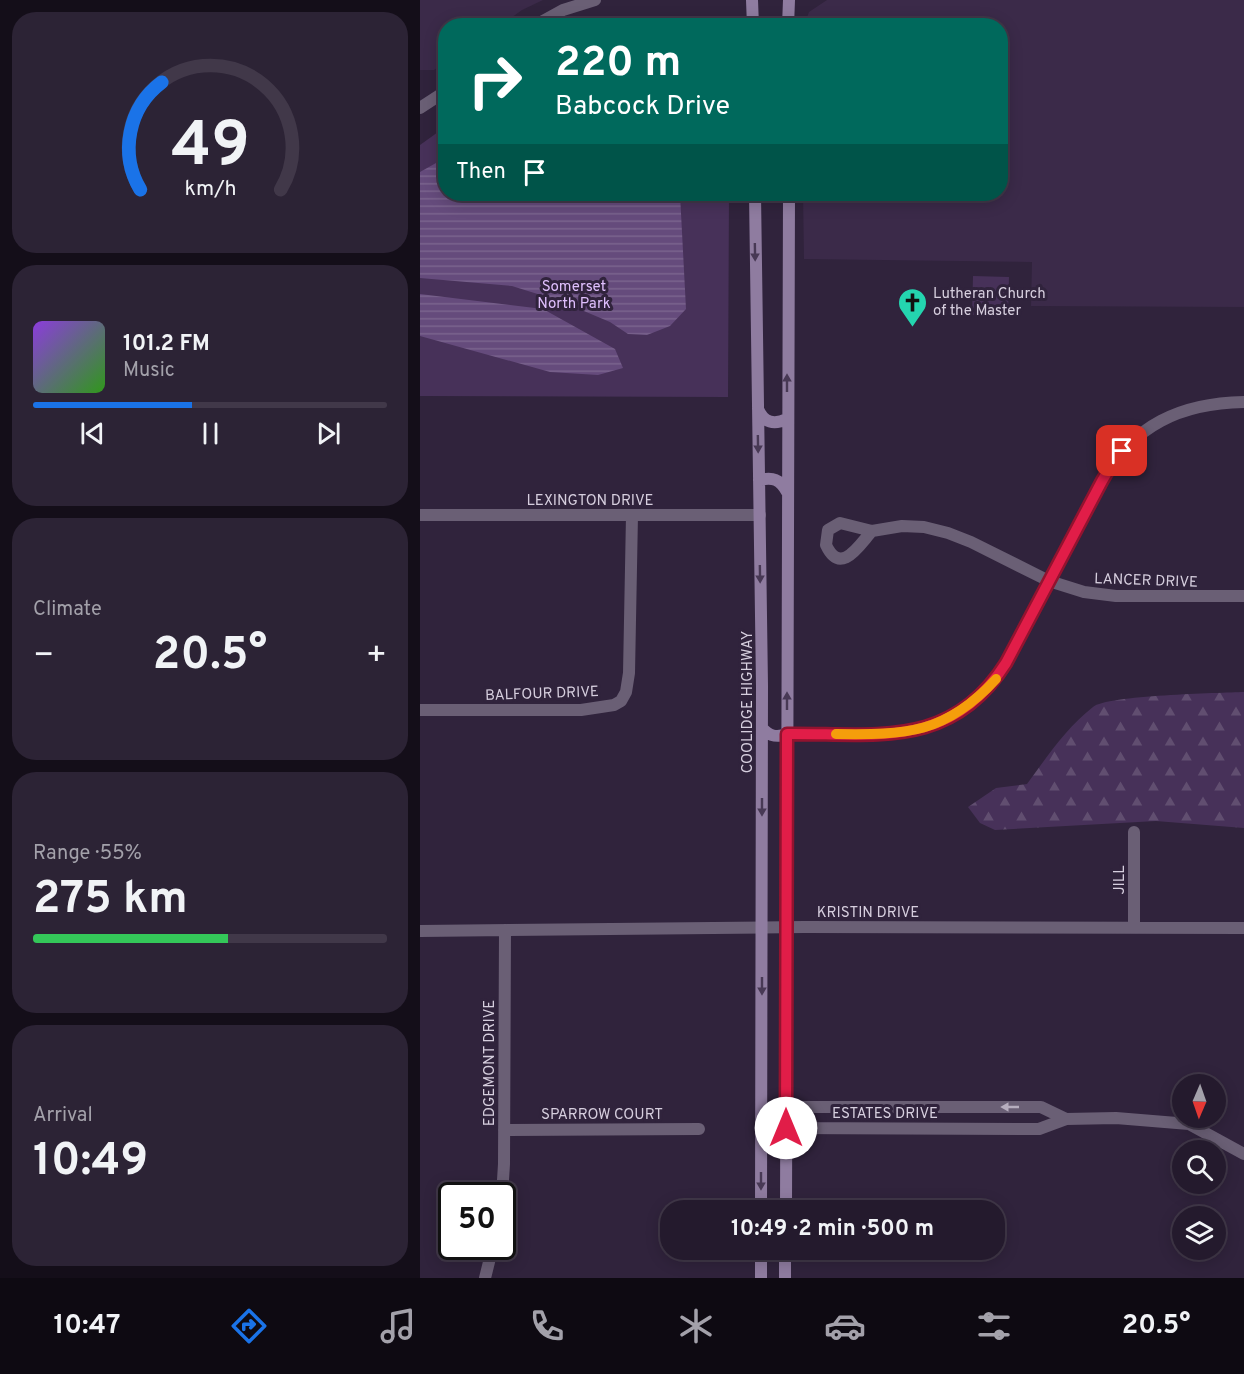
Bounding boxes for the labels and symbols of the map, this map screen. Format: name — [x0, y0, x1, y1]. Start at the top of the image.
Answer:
one-way arrow — [751, 242, 760, 261]
park label: Somerset North Park — [537, 278, 611, 314]
place label: Lutheran Church of the Master — [933, 285, 1046, 321]
church icon: Lutheran Church of the Master — [896, 286, 928, 328]
one-way arrow — [782, 373, 792, 392]
pin — [1096, 425, 1147, 476]
one-way arrow — [754, 435, 763, 454]
street label: LEXINGTON DRIVE — [526, 492, 654, 511]
one-way arrow — [756, 564, 765, 583]
street label: LANCER DRIVE — [1094, 570, 1198, 593]
street label: COOLIDGE HIGHWAY — [739, 630, 758, 773]
street label: BALFOUR DRIVE — [485, 683, 599, 706]
one-way arrow — [782, 692, 792, 711]
one-way arrow — [757, 798, 767, 817]
street label: JILL — [1111, 865, 1130, 895]
street label: KRISTIN DRIVE — [817, 904, 919, 923]
one-way arrow — [757, 977, 767, 996]
street label: EDGEMONT DRIVE — [481, 1000, 500, 1126]
north arrow — [1172, 1074, 1226, 1128]
position arrow — [754, 1096, 818, 1160]
one-way arrow — [1000, 1102, 1019, 1112]
street label: ESTATES DRIVE — [832, 1105, 938, 1124]
street label: SPARROW COURT — [541, 1106, 663, 1125]
one-way arrow — [756, 1172, 766, 1191]
speed limit sign: 50 — [438, 1182, 516, 1260]

